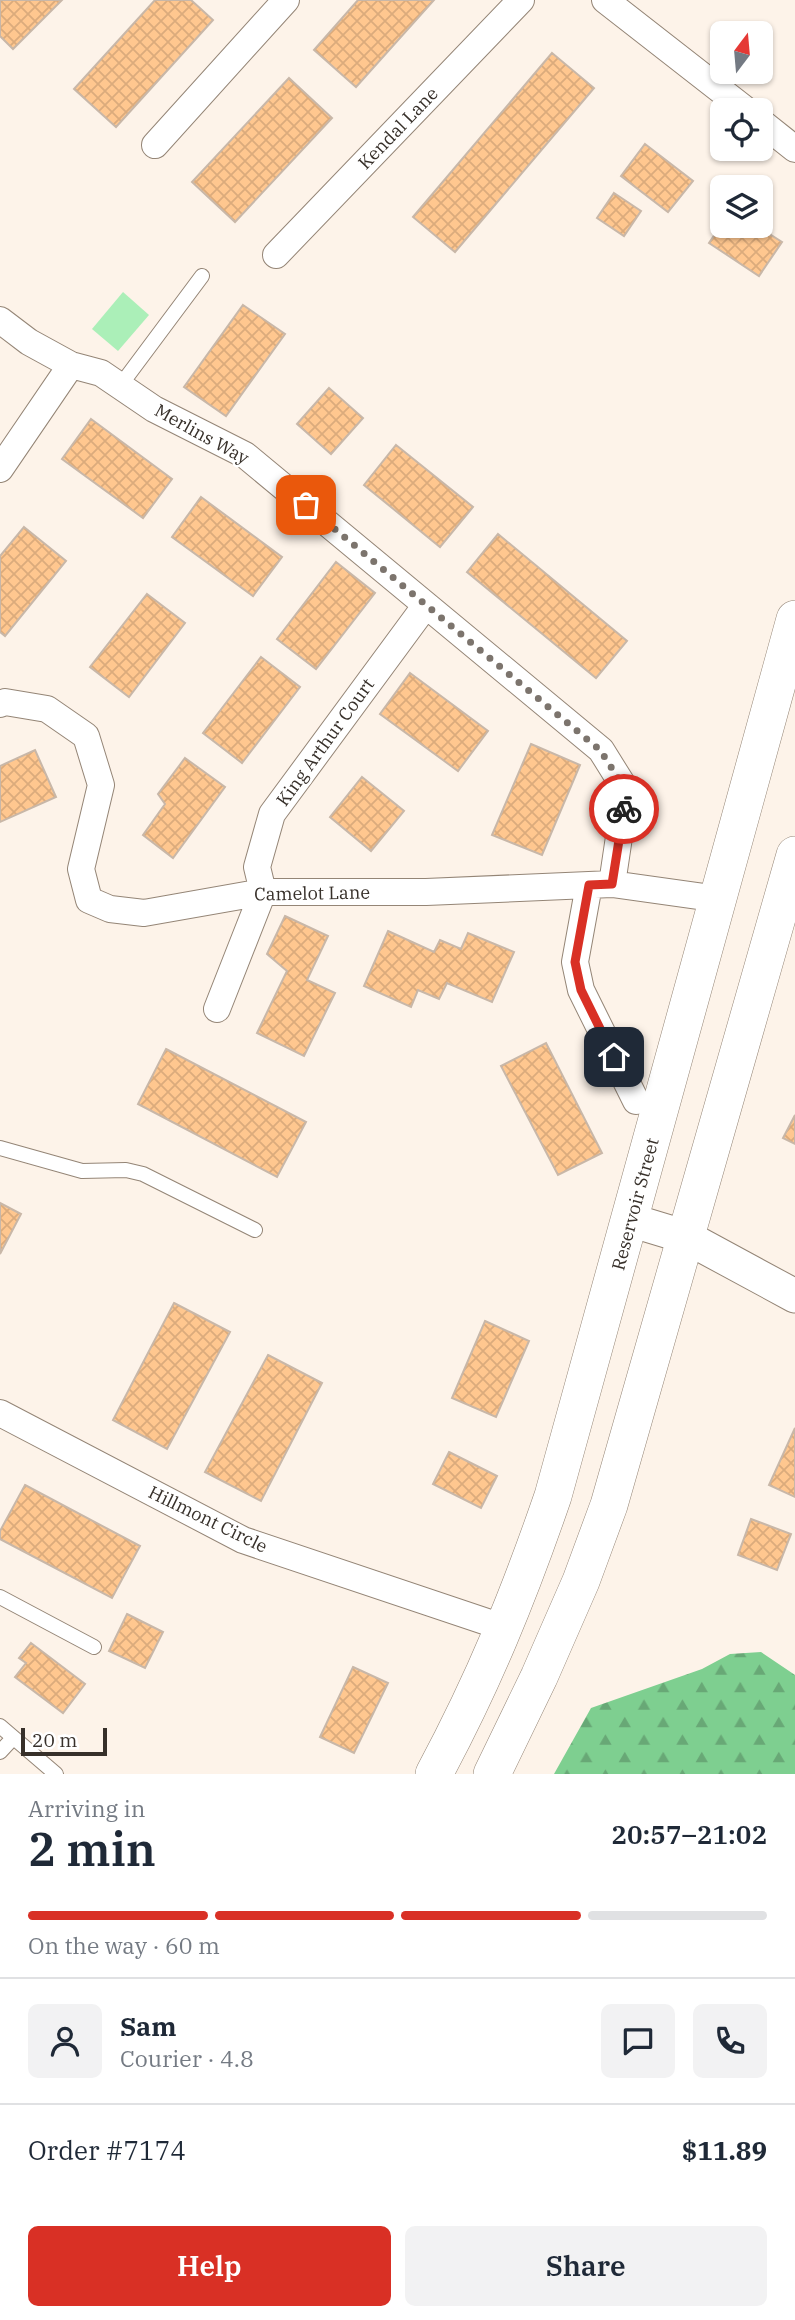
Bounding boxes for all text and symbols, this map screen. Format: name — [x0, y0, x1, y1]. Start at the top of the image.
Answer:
north arrow — [710, 21, 774, 84]
map controls — [710, 21, 773, 238]
street label: Kendal Lane — [353, 82, 443, 174]
button: locate — [710, 98, 773, 161]
button: layers — [710, 175, 773, 238]
street label: Merlins Way — [151, 399, 254, 470]
pin — [276, 475, 336, 535]
icon: bag — [287, 486, 325, 524]
street label: King Arthur Court — [271, 674, 379, 810]
courier — [589, 774, 659, 844]
icon: bike — [605, 790, 643, 828]
street label: Camelot Lane — [254, 880, 370, 906]
pin — [584, 1027, 644, 1087]
icon: home — [595, 1038, 633, 1076]
street label: Reservoir Street — [606, 1135, 664, 1273]
street label: Hillmont Circle — [145, 1480, 271, 1558]
scale bar — [21, 1725, 107, 1757]
text: 20 m — [32, 1728, 77, 1752]
text: Arriving in — [28, 1793, 145, 1823]
text: 20:57–21:02 — [611, 1817, 767, 1851]
text: 2 min — [28, 1819, 156, 1879]
text: On the way · 60 m — [28, 1930, 220, 1960]
button: person — [28, 2004, 102, 2078]
button: chat — [601, 2004, 675, 2078]
button: phone — [693, 2004, 767, 2078]
text: Sam — [120, 2009, 176, 2043]
text: Courier · 4.8 — [120, 2043, 254, 2073]
text: Order #7174 — [28, 2133, 186, 2167]
text: $11.89 — [682, 2133, 767, 2167]
button: Help — [28, 2226, 391, 2306]
button: Share — [405, 2226, 767, 2306]

